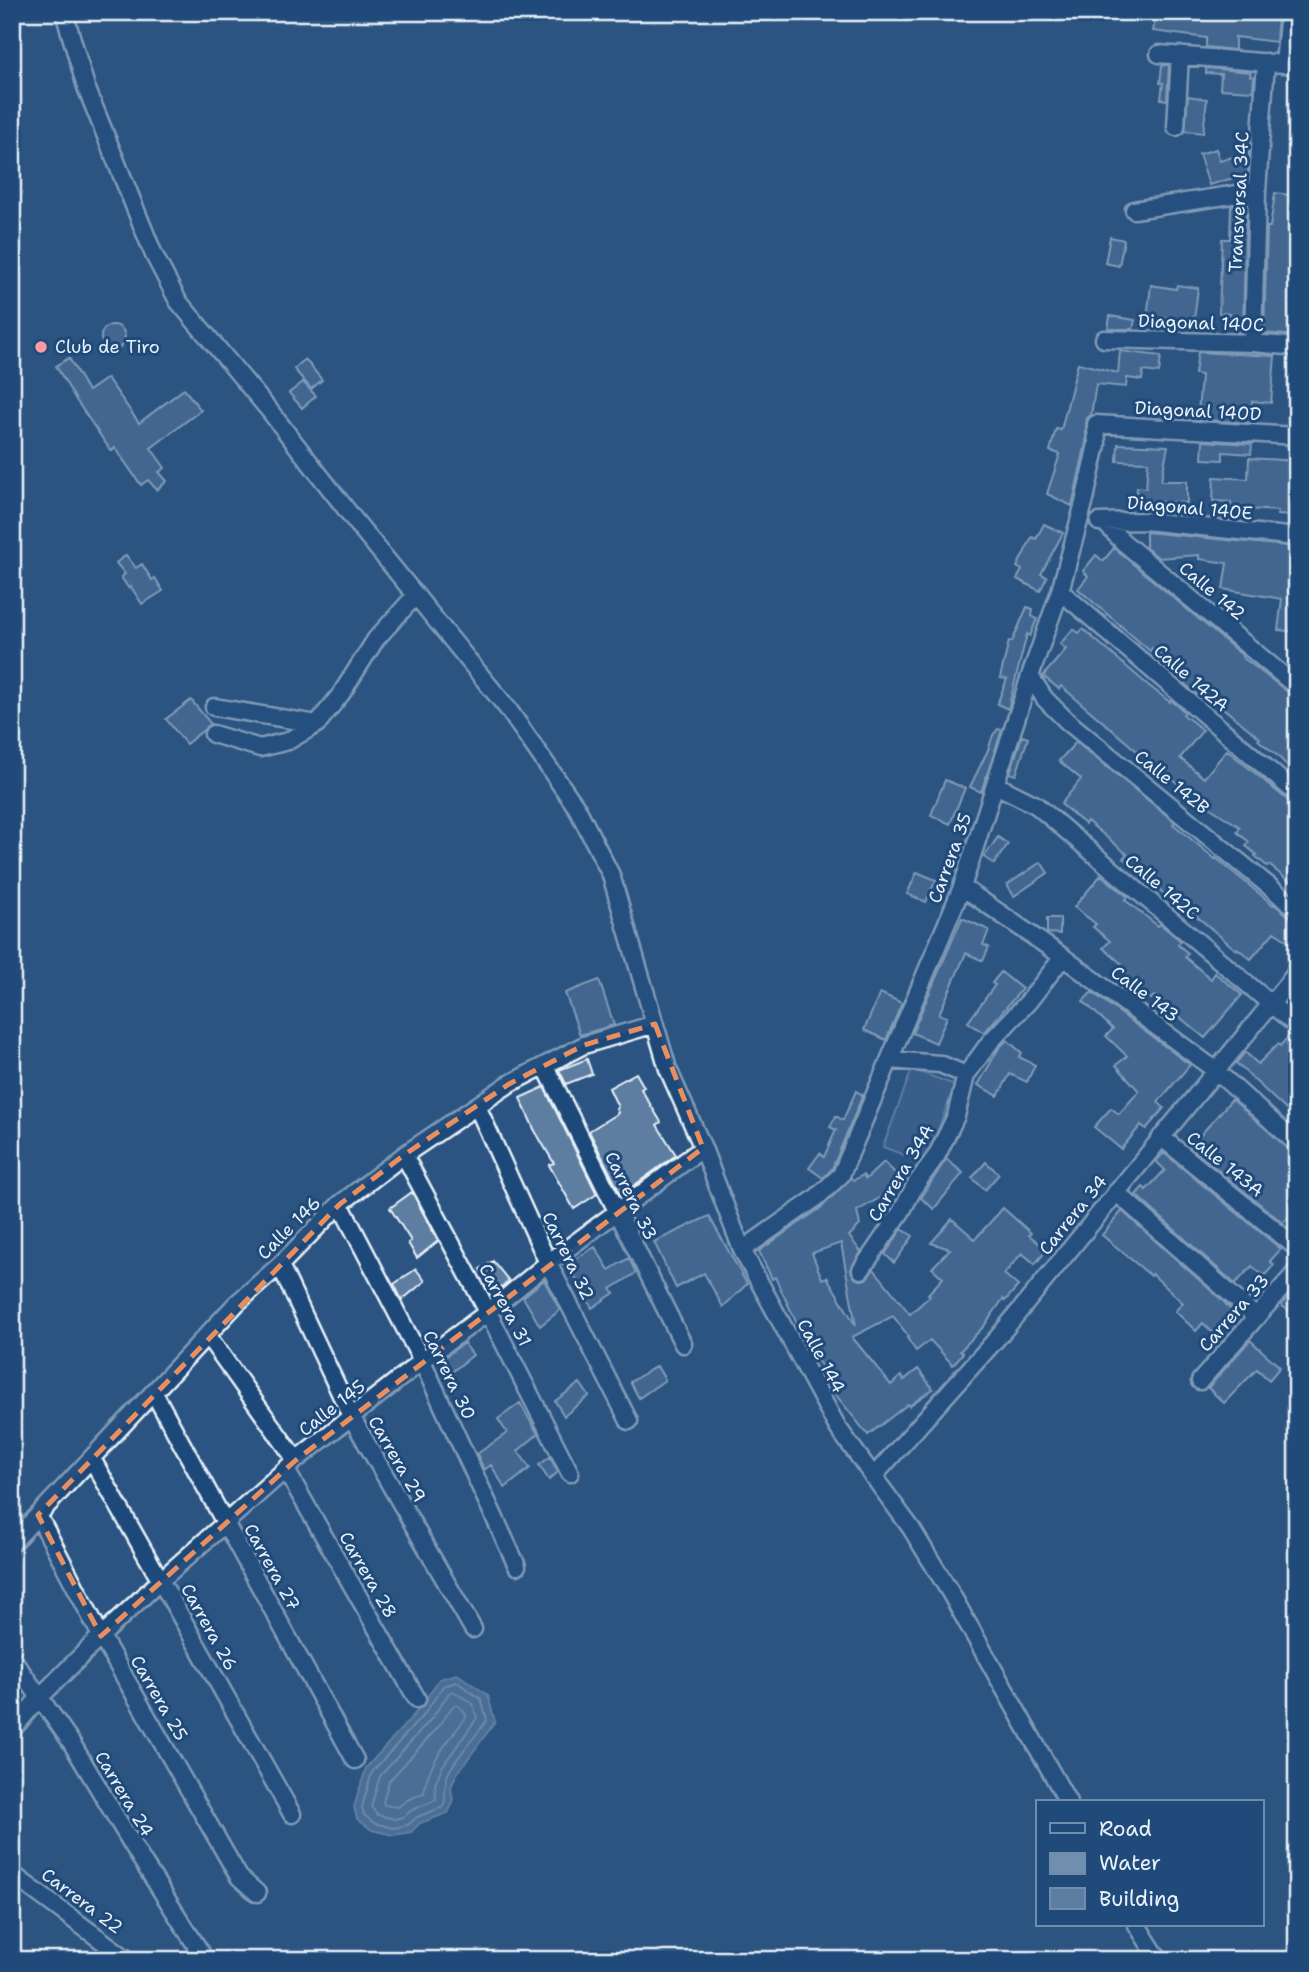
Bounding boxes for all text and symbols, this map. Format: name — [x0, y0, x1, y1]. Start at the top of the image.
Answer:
street label: Transversal 34C — [1223, 131, 1255, 273]
street label: Diagonal 140C — [1138, 309, 1264, 337]
place label: Club de Tiro — [55, 335, 160, 359]
marker: Club de Tiro — [33, 339, 49, 355]
street label: Diagonal 140D — [1134, 396, 1262, 426]
street label: Diagonal 140E — [1126, 491, 1254, 525]
street label: Calle 142 — [1174, 556, 1250, 626]
street label: Calle 142A — [1148, 639, 1234, 717]
street label: Calle 142B — [1130, 744, 1214, 820]
street label: Carrera 35 — [923, 809, 977, 907]
street label: Calle 142C — [1120, 849, 1204, 925]
street label: Calle 143 — [1106, 960, 1184, 1028]
street label: Carrera 34A — [863, 1120, 939, 1226]
street label: Calle 143A — [1182, 1126, 1268, 1202]
street label: Carrera 33 — [599, 1148, 663, 1244]
street label: Carrera 34 — [1033, 1170, 1113, 1260]
street label: Calle 146 — [252, 1191, 326, 1265]
street label: Carrera 32 — [536, 1208, 600, 1304]
street label: Carrera 31 — [473, 1259, 537, 1351]
street label: Carrera 33 — [1194, 1269, 1274, 1357]
street label: Calle 144 — [792, 1315, 850, 1397]
street label: Carrera 30 — [417, 1326, 481, 1424]
street label: Calle 145 — [294, 1374, 370, 1442]
street label: Carrera 29 — [363, 1411, 431, 1507]
street label: Carrera 27 — [238, 1519, 306, 1615]
street label: Carrera 28 — [334, 1527, 402, 1623]
street label: Carrera 26 — [175, 1579, 243, 1675]
street label: Carrera 25 — [125, 1651, 193, 1745]
street label: Carrera 24 — [89, 1747, 159, 1841]
legend — [1036, 1800, 1264, 1926]
text: Road — [1099, 1815, 1152, 1843]
text: Water — [1099, 1849, 1161, 1877]
street label: Carrera 22 — [36, 1863, 128, 1939]
text: Building — [1099, 1885, 1179, 1913]

